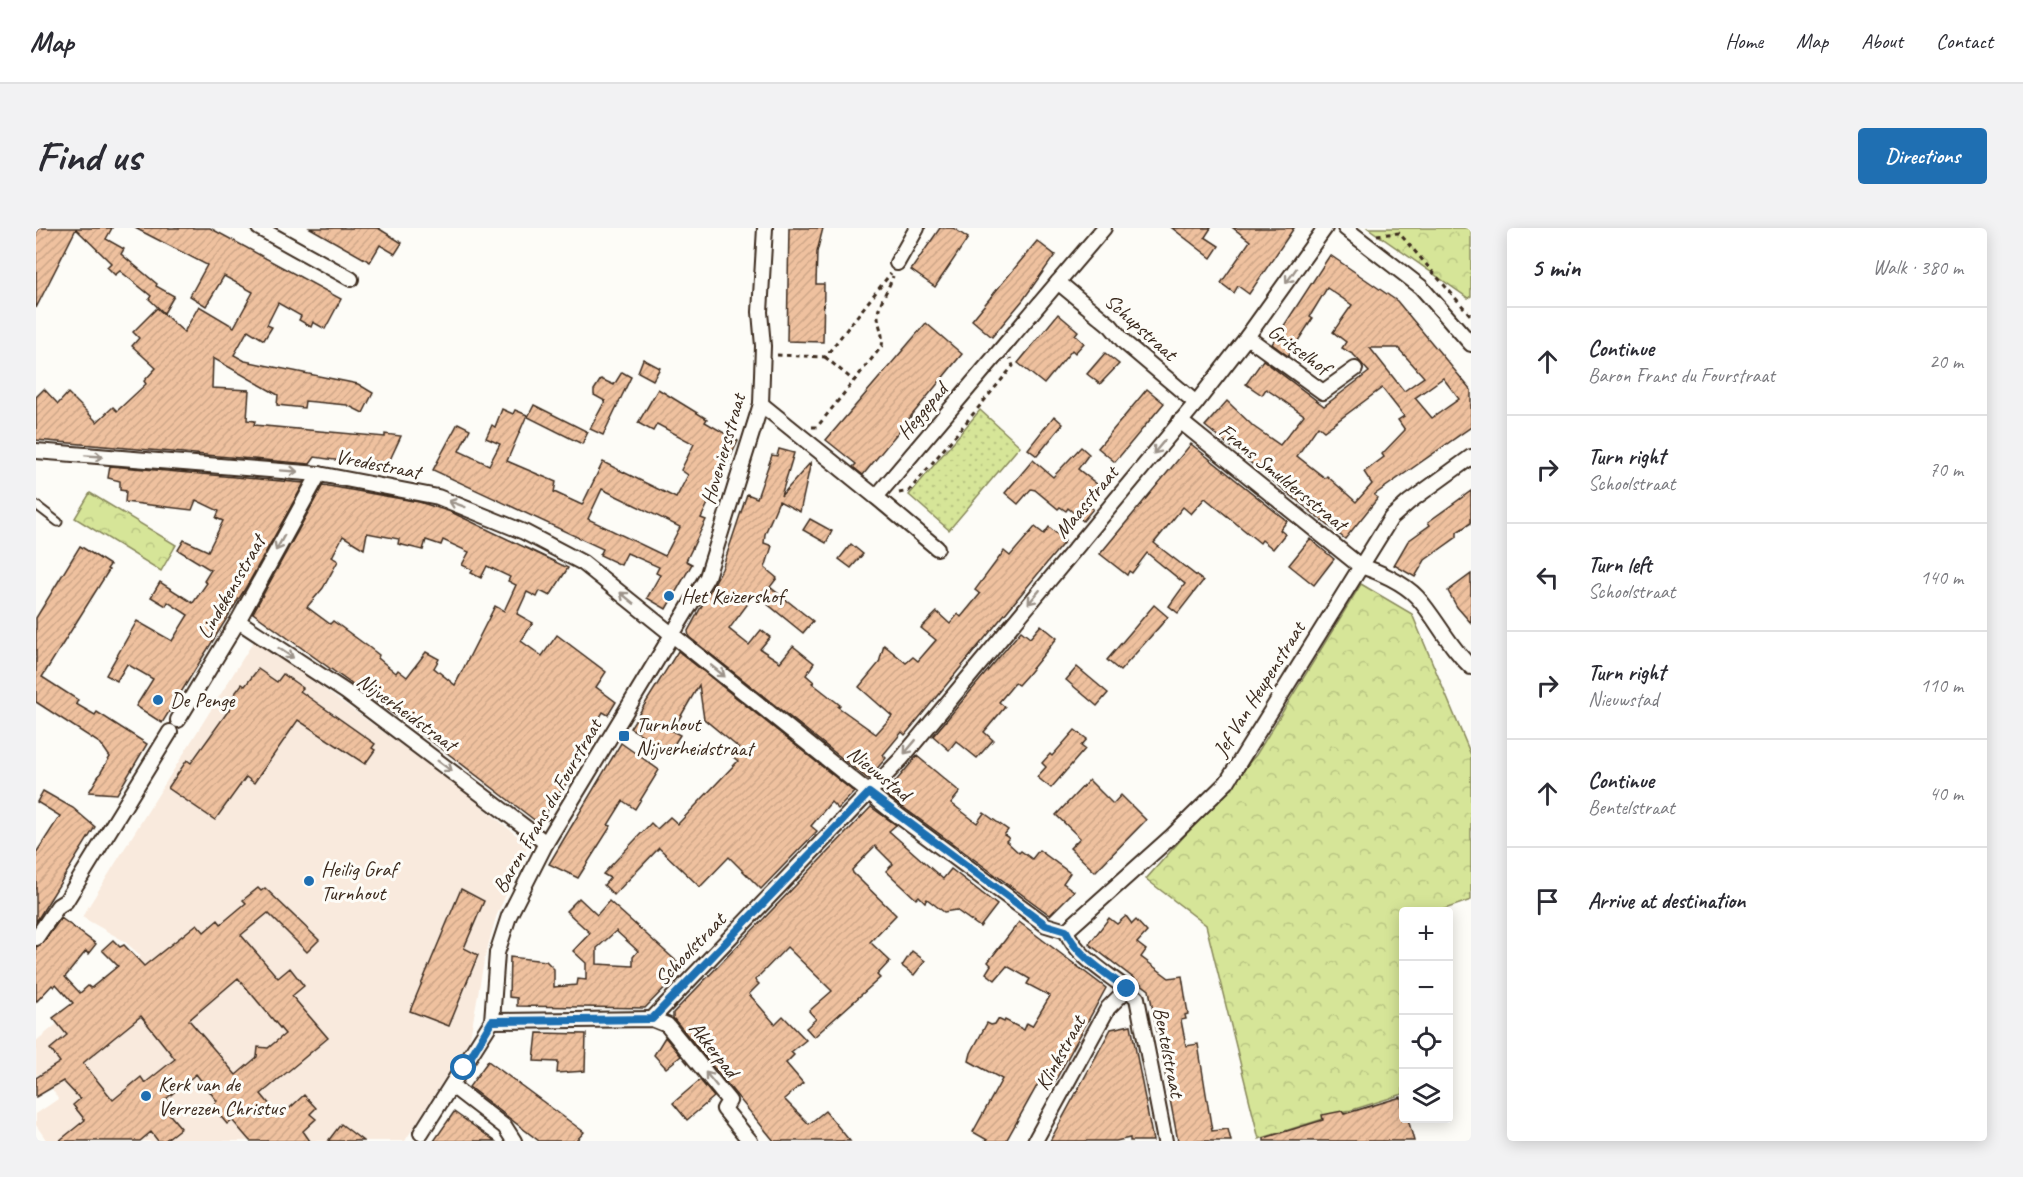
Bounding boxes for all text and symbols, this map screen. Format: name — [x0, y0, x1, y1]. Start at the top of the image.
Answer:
text: Map — [30, 24, 73, 59]
text: Home — [1725, 28, 1763, 54]
text: Map — [1796, 28, 1828, 54]
text: About — [1861, 28, 1903, 54]
text: Contact — [1936, 28, 1993, 54]
button: Directions — [1858, 128, 1987, 184]
text: Find us — [36, 130, 141, 183]
text: 5 min — [1531, 251, 1580, 284]
text: Walk · 380 m — [1873, 255, 1963, 280]
one-way arrow — [1285, 267, 1297, 283]
street label: Schupstraat — [1100, 288, 1184, 368]
street label: Gritselhof — [1263, 318, 1339, 383]
text: Continue — [1588, 335, 1654, 363]
icon: ahead — [1531, 345, 1564, 378]
text: 20 m — [1929, 349, 1963, 374]
text: Baron Frans du Fourstraat — [1588, 363, 1775, 388]
street label: Heggepad — [891, 375, 955, 444]
street label: Hoveniersstraat — [695, 389, 752, 507]
street label: Frans Smuldersstraat — [1214, 418, 1355, 538]
one-way arrow — [1152, 439, 1166, 454]
street label: Vredestraat — [333, 443, 426, 486]
text: Turn right — [1588, 443, 1665, 471]
one-way arrow — [84, 451, 104, 462]
icon: right — [1531, 453, 1564, 486]
text: 70 m — [1929, 457, 1963, 482]
street label: Maasstraat — [1048, 459, 1125, 543]
one-way arrow — [278, 466, 298, 477]
text: Schoolstraat — [1588, 471, 1675, 496]
one-way arrow — [448, 497, 467, 508]
street label: Lindekensstraat — [191, 528, 273, 643]
one-way arrow — [274, 534, 285, 552]
text: Turn left — [1588, 551, 1652, 579]
icon: left — [1531, 561, 1564, 594]
text: 140 m — [1920, 565, 1963, 590]
text: Schoolstraat — [1588, 579, 1675, 604]
place label: Het Keizershof — [681, 583, 788, 609]
marker: Het Keizershof — [662, 589, 676, 603]
one-way arrow — [1028, 589, 1041, 605]
one-way arrow — [619, 591, 635, 604]
street label: Jef Van Heupenstraat — [1207, 615, 1312, 762]
one-way arrow — [278, 647, 294, 659]
text: Turn right — [1588, 659, 1665, 687]
one-way arrow — [709, 665, 725, 678]
street label: Nijverheidstraat — [352, 667, 464, 759]
icon: right — [1531, 669, 1564, 702]
text: 110 m — [1920, 673, 1963, 698]
place label: De Penge — [170, 687, 235, 713]
text: Nieuwstad — [1588, 687, 1658, 712]
marker: De Penge — [151, 693, 165, 707]
place label: Turnhout Nijverheidstraat — [636, 711, 756, 761]
street label: Baron Frans du Fourstraat — [487, 713, 608, 897]
marker: Turnhout Nijverheidstraat — [617, 729, 631, 743]
one-way arrow — [904, 739, 917, 755]
street label: Nieuwstad — [842, 740, 919, 809]
one-way arrow — [437, 760, 453, 772]
text: Continue — [1588, 767, 1654, 795]
icon: ahead — [1531, 777, 1564, 810]
text: 40 m — [1929, 781, 1963, 806]
text: Bentelstraat — [1588, 795, 1675, 820]
place label: Heilig Graf Turnhout — [321, 856, 402, 906]
marker: Heilig Graf Turnhout — [302, 874, 316, 888]
icon: arrive — [1531, 885, 1564, 918]
text: Arrive at destination — [1588, 887, 1745, 915]
street label: Schoolstraat — [649, 906, 733, 991]
map controls — [1399, 907, 1453, 1123]
button: + — [1399, 907, 1453, 961]
button: − — [1399, 961, 1453, 1015]
route end — [1113, 975, 1139, 1001]
street label: Bentelstraat — [1148, 1005, 1191, 1101]
street label: Klinkstraat — [1029, 1010, 1092, 1095]
button: locate — [1399, 1015, 1453, 1069]
street label: Akkerpad — [683, 1016, 747, 1085]
route start — [450, 1054, 476, 1080]
button: layers — [1399, 1069, 1453, 1123]
place label: Kerk van de Verrezen Christus — [158, 1071, 286, 1121]
one-way arrow — [705, 1071, 718, 1087]
marker: Kerk van de Verrezen Christus — [139, 1089, 153, 1103]

